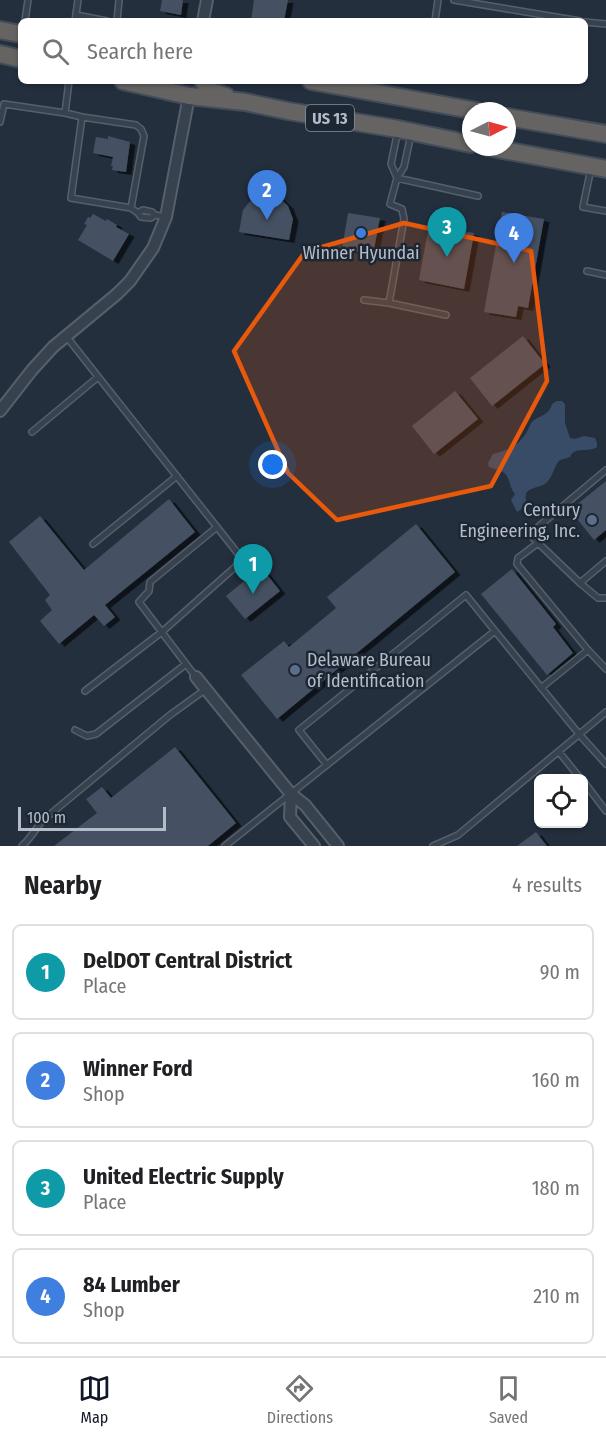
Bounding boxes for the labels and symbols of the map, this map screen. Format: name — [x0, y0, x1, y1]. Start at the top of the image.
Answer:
north arrow — [462, 102, 516, 156]
road number: US 13 — [306, 105, 354, 131]
pin: 2 — [248, 170, 286, 220]
pin: 3 — [428, 208, 466, 257]
pin: 4 — [494, 214, 534, 263]
marker: Winner Hyundai — [354, 226, 368, 240]
place label: Winner Hyundai — [302, 242, 420, 264]
your location — [258, 450, 287, 479]
place label: Century Engineering, Inc. — [459, 499, 580, 542]
marker: Century Engineering, Inc. — [585, 513, 599, 527]
pin: 1 — [234, 544, 272, 594]
place label: Delaware Bureau of Identification — [307, 649, 431, 692]
marker: Delaware Bureau of Identification — [288, 663, 302, 677]
scale bar — [18, 804, 166, 832]

